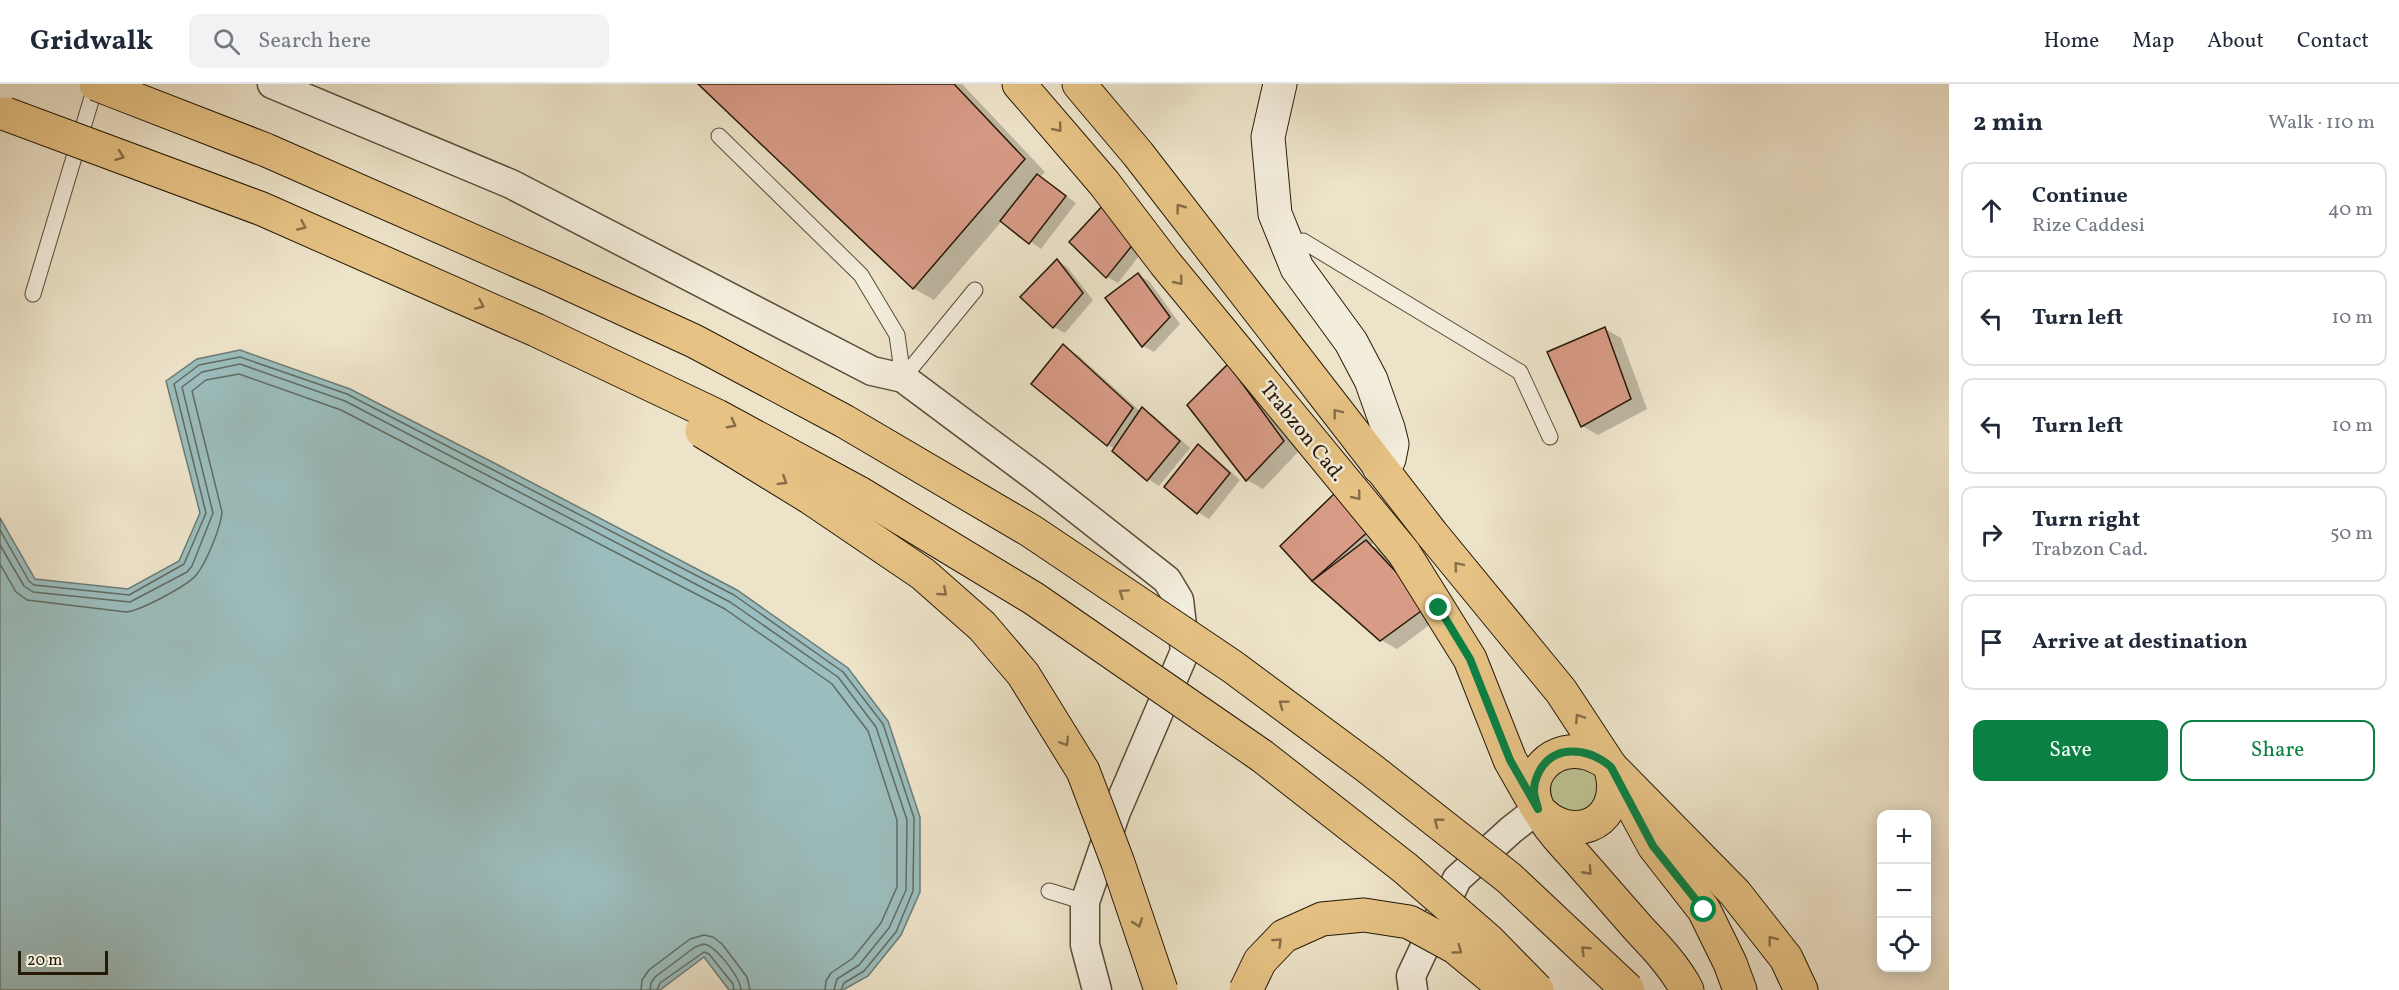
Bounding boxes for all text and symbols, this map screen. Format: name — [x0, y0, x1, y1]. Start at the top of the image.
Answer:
search box — [189, 14, 609, 68]
text: Gridwalk — [30, 22, 153, 61]
icon: search — [210, 25, 243, 58]
text: Search here — [258, 26, 371, 57]
text: Home — [2044, 27, 2099, 56]
text: Map — [2132, 27, 2174, 56]
text: About — [2207, 27, 2264, 56]
text: Contact — [2297, 27, 2369, 56]
text: 2 min — [1973, 105, 2043, 141]
text: Walk · 110 m — [2268, 109, 2375, 137]
one-way arrow — [1051, 121, 1062, 132]
one-way arrow — [113, 149, 124, 161]
text: Continue — [2032, 181, 2128, 212]
icon: ahead — [1975, 194, 2008, 227]
text: 40 m — [2328, 196, 2373, 224]
one-way arrow — [1176, 204, 1187, 215]
text: Rize Caddesi — [2032, 212, 2145, 240]
one-way arrow — [295, 219, 306, 231]
one-way arrow — [1172, 274, 1183, 285]
one-way arrow — [474, 298, 485, 310]
icon: left — [1975, 302, 2008, 335]
text: Turn left — [2032, 303, 2123, 334]
text: 10 m — [2332, 304, 2373, 332]
street label: Trabzon Cad. — [1252, 376, 1351, 488]
one-way arrow — [1333, 408, 1344, 419]
icon: left — [1975, 410, 2008, 443]
text: Turn left — [2032, 411, 2123, 442]
text: 10 m — [2332, 412, 2373, 440]
one-way arrow — [726, 417, 736, 428]
one-way arrow — [777, 474, 787, 486]
one-way arrow — [1349, 489, 1360, 500]
text: Turn right — [2032, 505, 2140, 536]
icon: right — [1975, 518, 2008, 551]
text: 50 m — [2330, 520, 2373, 548]
text: Trabzon Cad. — [2032, 536, 2148, 564]
one-way arrow — [1454, 562, 1465, 573]
one-way arrow — [936, 585, 947, 596]
one-way arrow — [1119, 589, 1130, 600]
route end — [1425, 594, 1451, 620]
icon: arrive — [1975, 626, 2008, 659]
text: Arrive at destination — [2032, 627, 2248, 658]
one-way arrow — [1279, 700, 1290, 711]
one-way arrow — [1575, 714, 1586, 725]
button: Save — [1973, 720, 2168, 781]
button: Share — [2180, 720, 2375, 781]
one-way arrow — [1058, 736, 1070, 746]
map controls — [1877, 810, 1931, 972]
button: + — [1877, 810, 1931, 864]
one-way arrow — [1434, 819, 1445, 830]
one-way arrow — [1581, 864, 1592, 875]
button: − — [1877, 864, 1931, 918]
route start — [1690, 896, 1716, 922]
one-way arrow — [1131, 917, 1144, 927]
button: locate — [1877, 918, 1931, 972]
one-way arrow — [1768, 936, 1779, 947]
one-way arrow — [1270, 939, 1281, 950]
one-way arrow — [1452, 943, 1463, 954]
one-way arrow — [1581, 946, 1592, 957]
scale bar — [18, 948, 108, 976]
text: 20 m — [27, 950, 62, 972]

